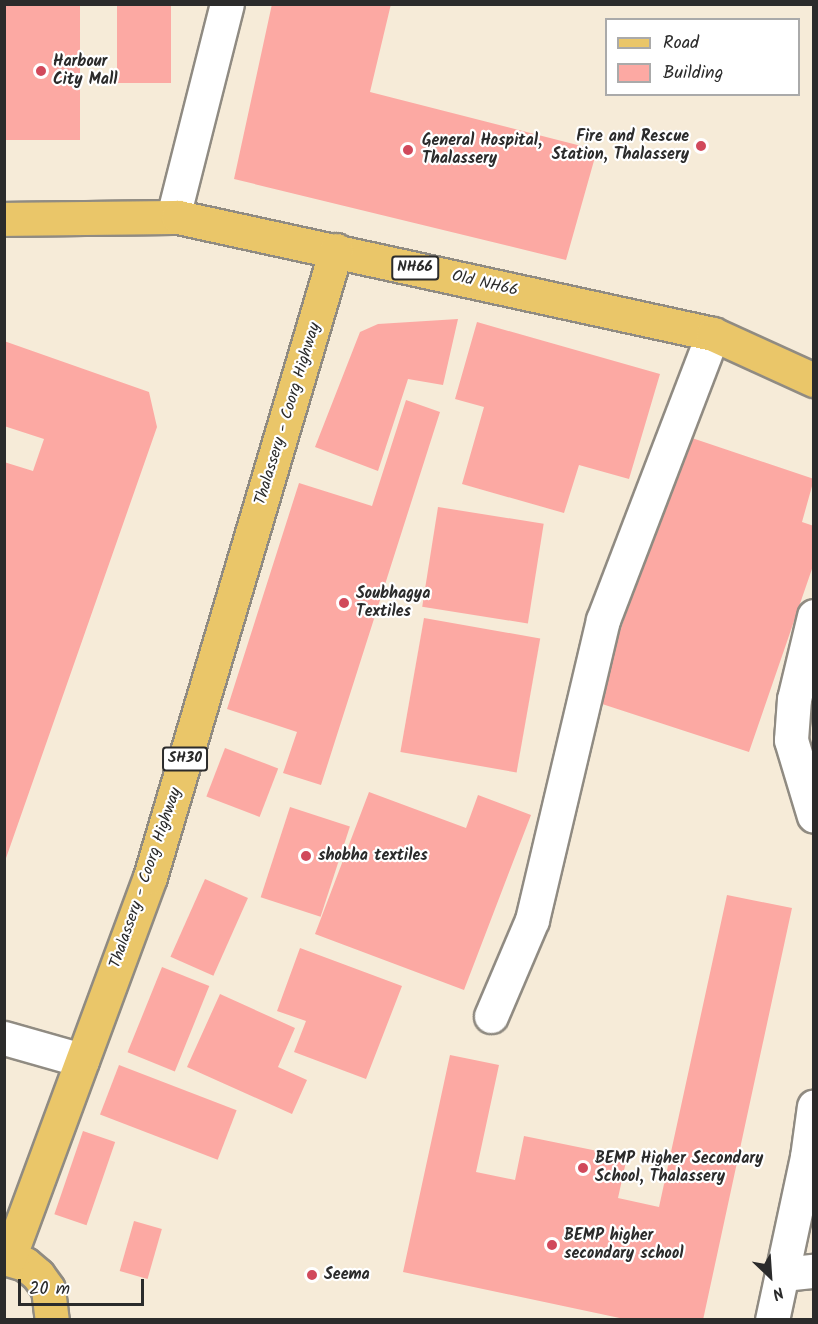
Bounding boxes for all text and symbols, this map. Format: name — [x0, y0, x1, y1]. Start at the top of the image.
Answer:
legend — [605, 18, 800, 96]
text: Road — [663, 29, 699, 58]
place label: Harbour City Mall — [53, 52, 117, 90]
text: Building — [663, 59, 723, 88]
marker: Harbour City Mall — [34, 64, 48, 78]
place label: Fire and Rescue Station, Thalassery — [552, 127, 689, 165]
place label: General Hospital, Thalassery — [422, 131, 542, 169]
marker: Fire and Rescue Station, Thalassery — [694, 139, 708, 153]
marker: General Hospital, Thalassery — [399, 141, 417, 159]
road number: NH66 — [391, 256, 439, 280]
street label: Old NH66 — [450, 267, 520, 301]
street label: Thalassery - Coorg Highway — [251, 320, 325, 508]
place label: Soubhagya Textiles — [356, 584, 430, 622]
marker: Soubhagya Textiles — [337, 596, 351, 610]
road number: SH30 — [161, 747, 209, 771]
street label: Thalassery - Coorg Highway — [106, 785, 186, 971]
place label: shobha textiles — [318, 846, 428, 866]
marker: shobha textiles — [299, 849, 313, 863]
place label: BEMP Higher Secondary School, Thalassery — [595, 1149, 763, 1187]
marker: BEMP Higher Secondary School, Thalassery — [576, 1161, 590, 1175]
place label: BEMP higher secondary school — [564, 1226, 683, 1264]
marker: BEMP higher secondary school — [545, 1238, 559, 1252]
north arrow — [740, 1246, 800, 1306]
place label: Seema — [324, 1265, 370, 1285]
scale bar — [21, 1267, 147, 1305]
marker: Seema — [305, 1268, 319, 1282]
text: 20 m — [29, 1275, 70, 1304]
text: N — [768, 1279, 788, 1306]

